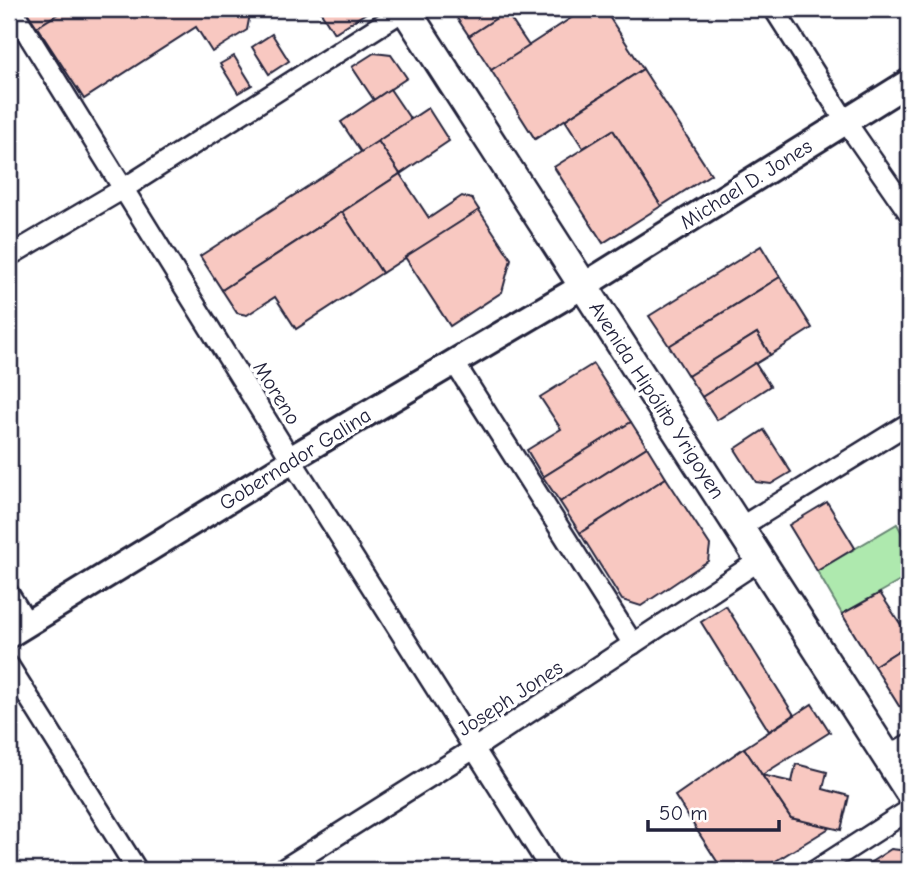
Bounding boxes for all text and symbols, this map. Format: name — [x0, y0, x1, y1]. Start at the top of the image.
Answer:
street label: Michael D. Jones — [676, 134, 816, 234]
street label: Avenida Hipólito Yrigoyen — [584, 297, 730, 503]
street label: Moreno — [248, 357, 306, 429]
street label: Gobernador Galina — [215, 403, 375, 515]
street label: Joseph Jones — [453, 655, 567, 741]
scale bar — [648, 788, 780, 832]
text: 50 m — [659, 801, 708, 825]

